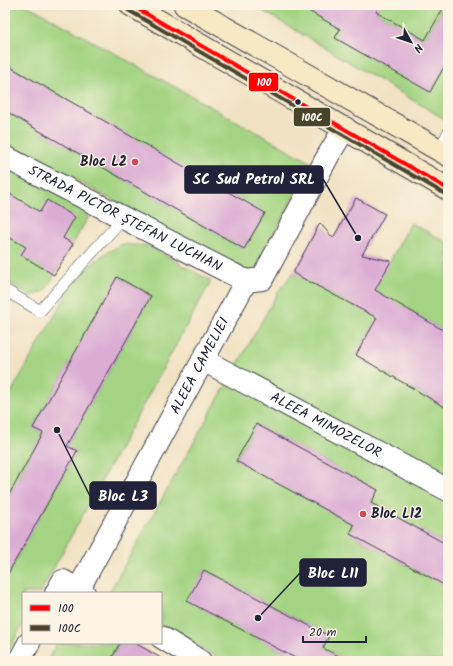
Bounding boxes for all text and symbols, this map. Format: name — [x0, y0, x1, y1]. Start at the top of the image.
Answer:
north arrow — [391, 22, 431, 62]
text: N — [409, 39, 427, 56]
line badge: 100 — [248, 72, 279, 92]
text: 100 — [257, 74, 272, 92]
unlabelled marker — [293, 97, 303, 107]
line badge: 100C — [293, 107, 331, 127]
text: 100C — [301, 109, 323, 127]
place label: Bloc L2 — [80, 151, 127, 173]
marker: Bloc L2 — [130, 157, 140, 167]
street label: STRADA PICTOR ȘTEFAN LUCHIAN — [24, 160, 226, 278]
callout: SC Sud Petrol SRL — [185, 166, 323, 193]
text: SC Sud Petrol SRL — [193, 168, 315, 192]
street label: ALEEA CAMELIEI — [164, 314, 235, 418]
street label: ALEEA MIMOZELOR — [266, 387, 385, 464]
callout: Bloc L3 — [90, 482, 156, 509]
text: Bloc L3 — [98, 485, 148, 509]
place label: Bloc L12 — [371, 503, 422, 525]
marker: Bloc L12 — [358, 509, 368, 519]
callout: Bloc L11 — [300, 559, 366, 586]
text: Bloc L11 — [308, 562, 359, 586]
legend — [22, 592, 162, 644]
text: 100 — [58, 599, 74, 618]
scale bar — [303, 618, 366, 644]
text: 100C — [58, 619, 81, 638]
text: 20 m — [309, 623, 337, 642]

